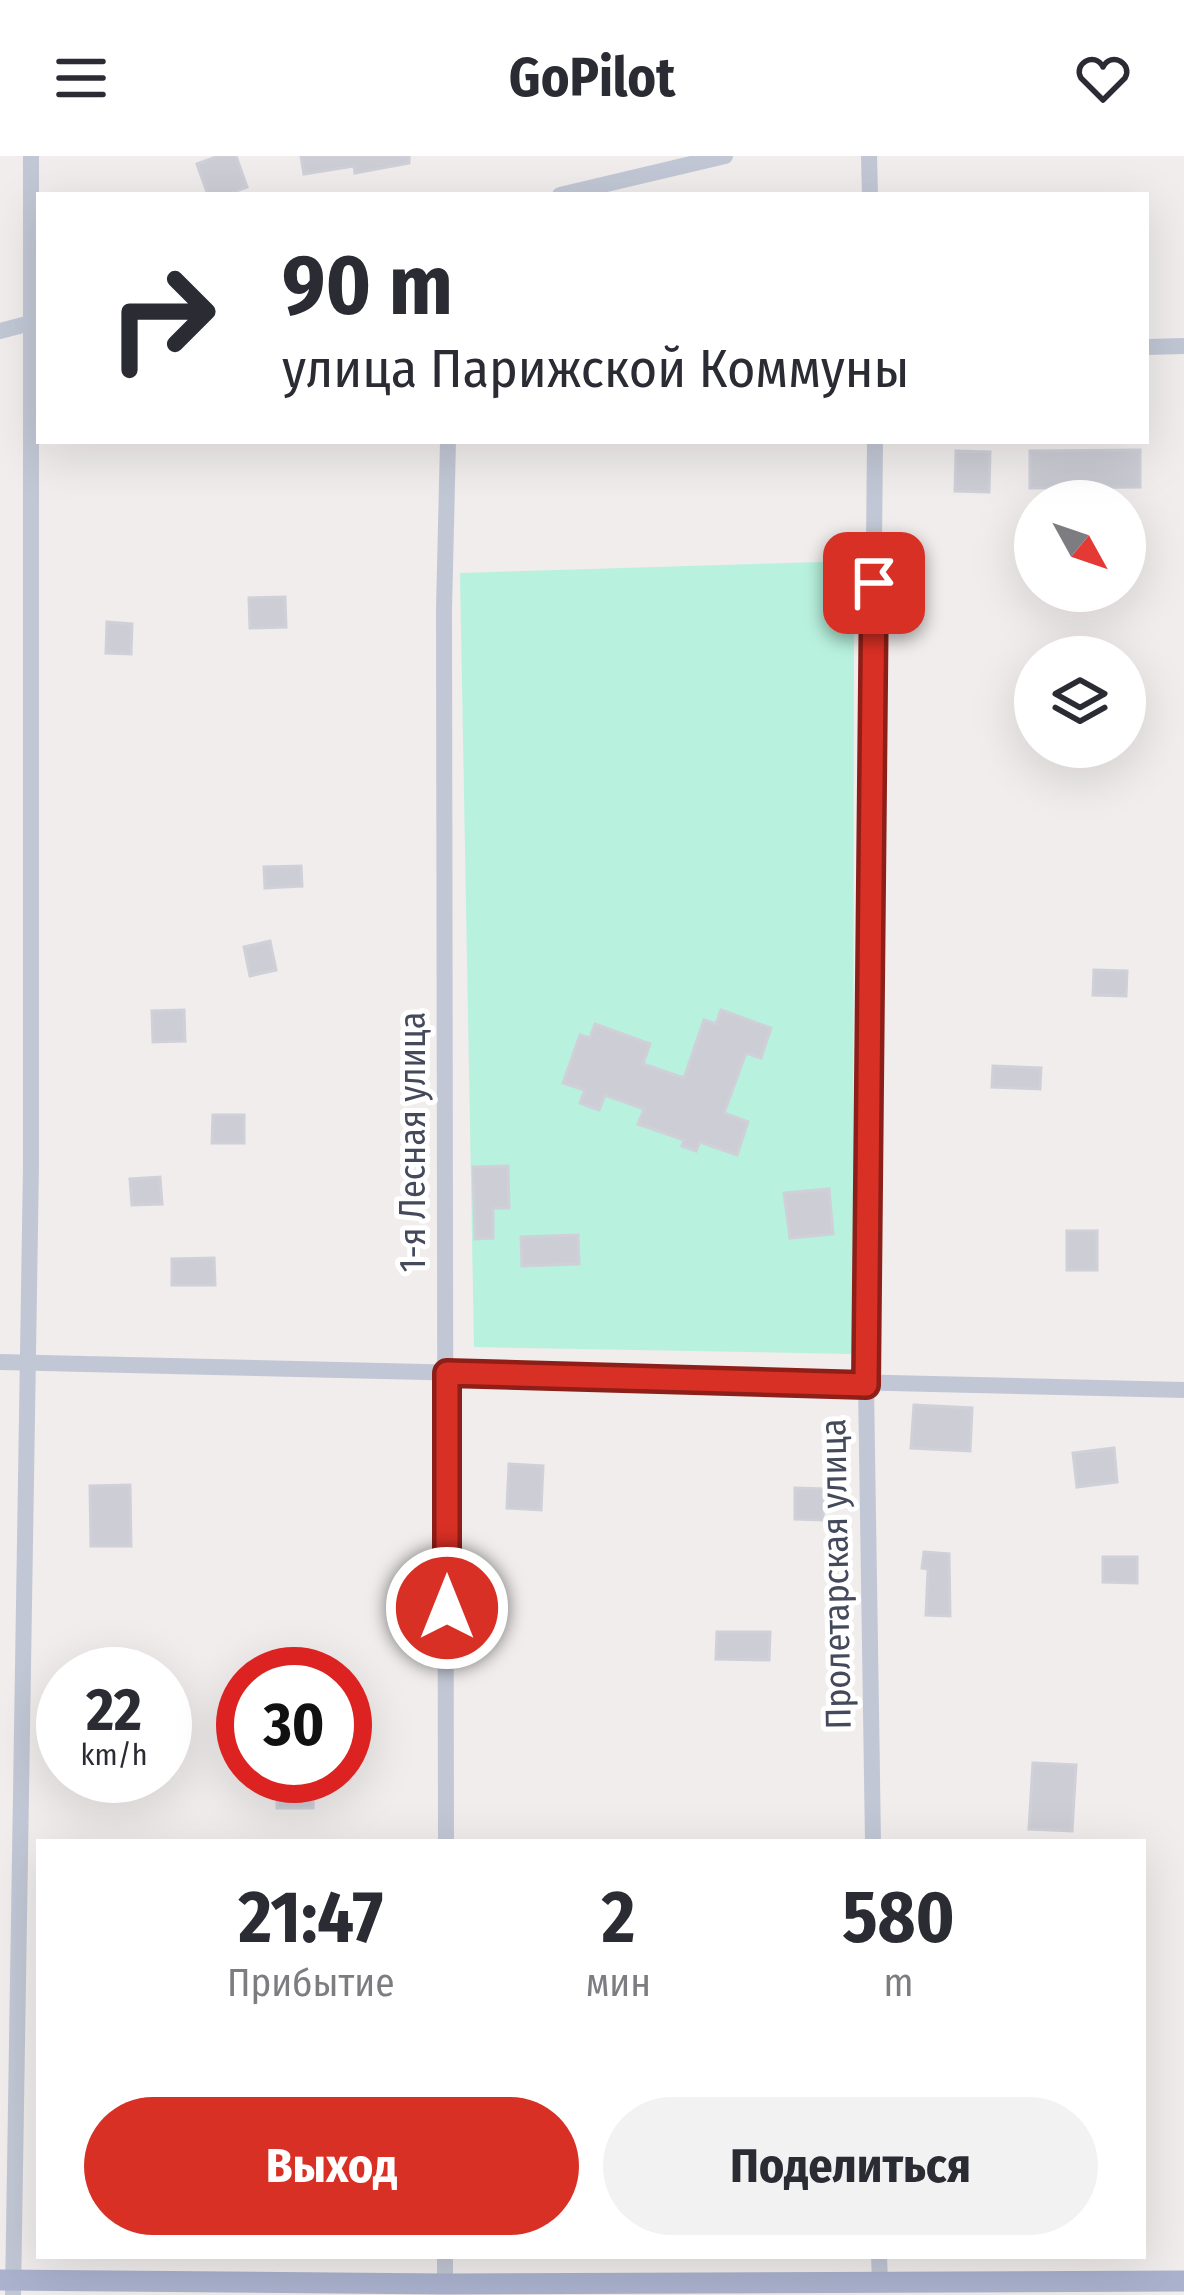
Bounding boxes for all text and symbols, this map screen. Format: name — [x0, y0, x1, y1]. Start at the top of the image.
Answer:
icon: menu — [48, 45, 114, 111]
icon: heart — [1070, 45, 1136, 111]
text: GoPilot — [509, 46, 675, 110]
text: 90 m — [282, 235, 453, 336]
icon: right — [84, 240, 240, 396]
text: улица Парижской Коммуны — [282, 337, 910, 401]
north arrow — [1014, 480, 1146, 612]
map controls — [1014, 480, 1146, 768]
pin — [823, 532, 925, 634]
icon: arrive — [841, 550, 907, 616]
button: layers — [1014, 636, 1146, 768]
street label: 1-я Лесная улица — [391, 1012, 435, 1272]
street label: Пролетарская улица — [811, 1418, 861, 1730]
position arrow — [384, 1545, 510, 1671]
speed limit sign: 30 — [216, 1647, 372, 1803]
text: 22 — [86, 1674, 142, 1746]
text: km/h — [81, 1737, 147, 1773]
text: 21:47 — [238, 1875, 383, 1961]
text: 2 — [602, 1875, 635, 1961]
text: 580 — [842, 1875, 955, 1961]
text: Прибытие — [227, 1960, 395, 2006]
text: мин — [586, 1960, 651, 2006]
text: m — [884, 1960, 914, 2006]
button: Выход — [84, 2097, 579, 2235]
button: Поделиться — [603, 2097, 1098, 2235]

